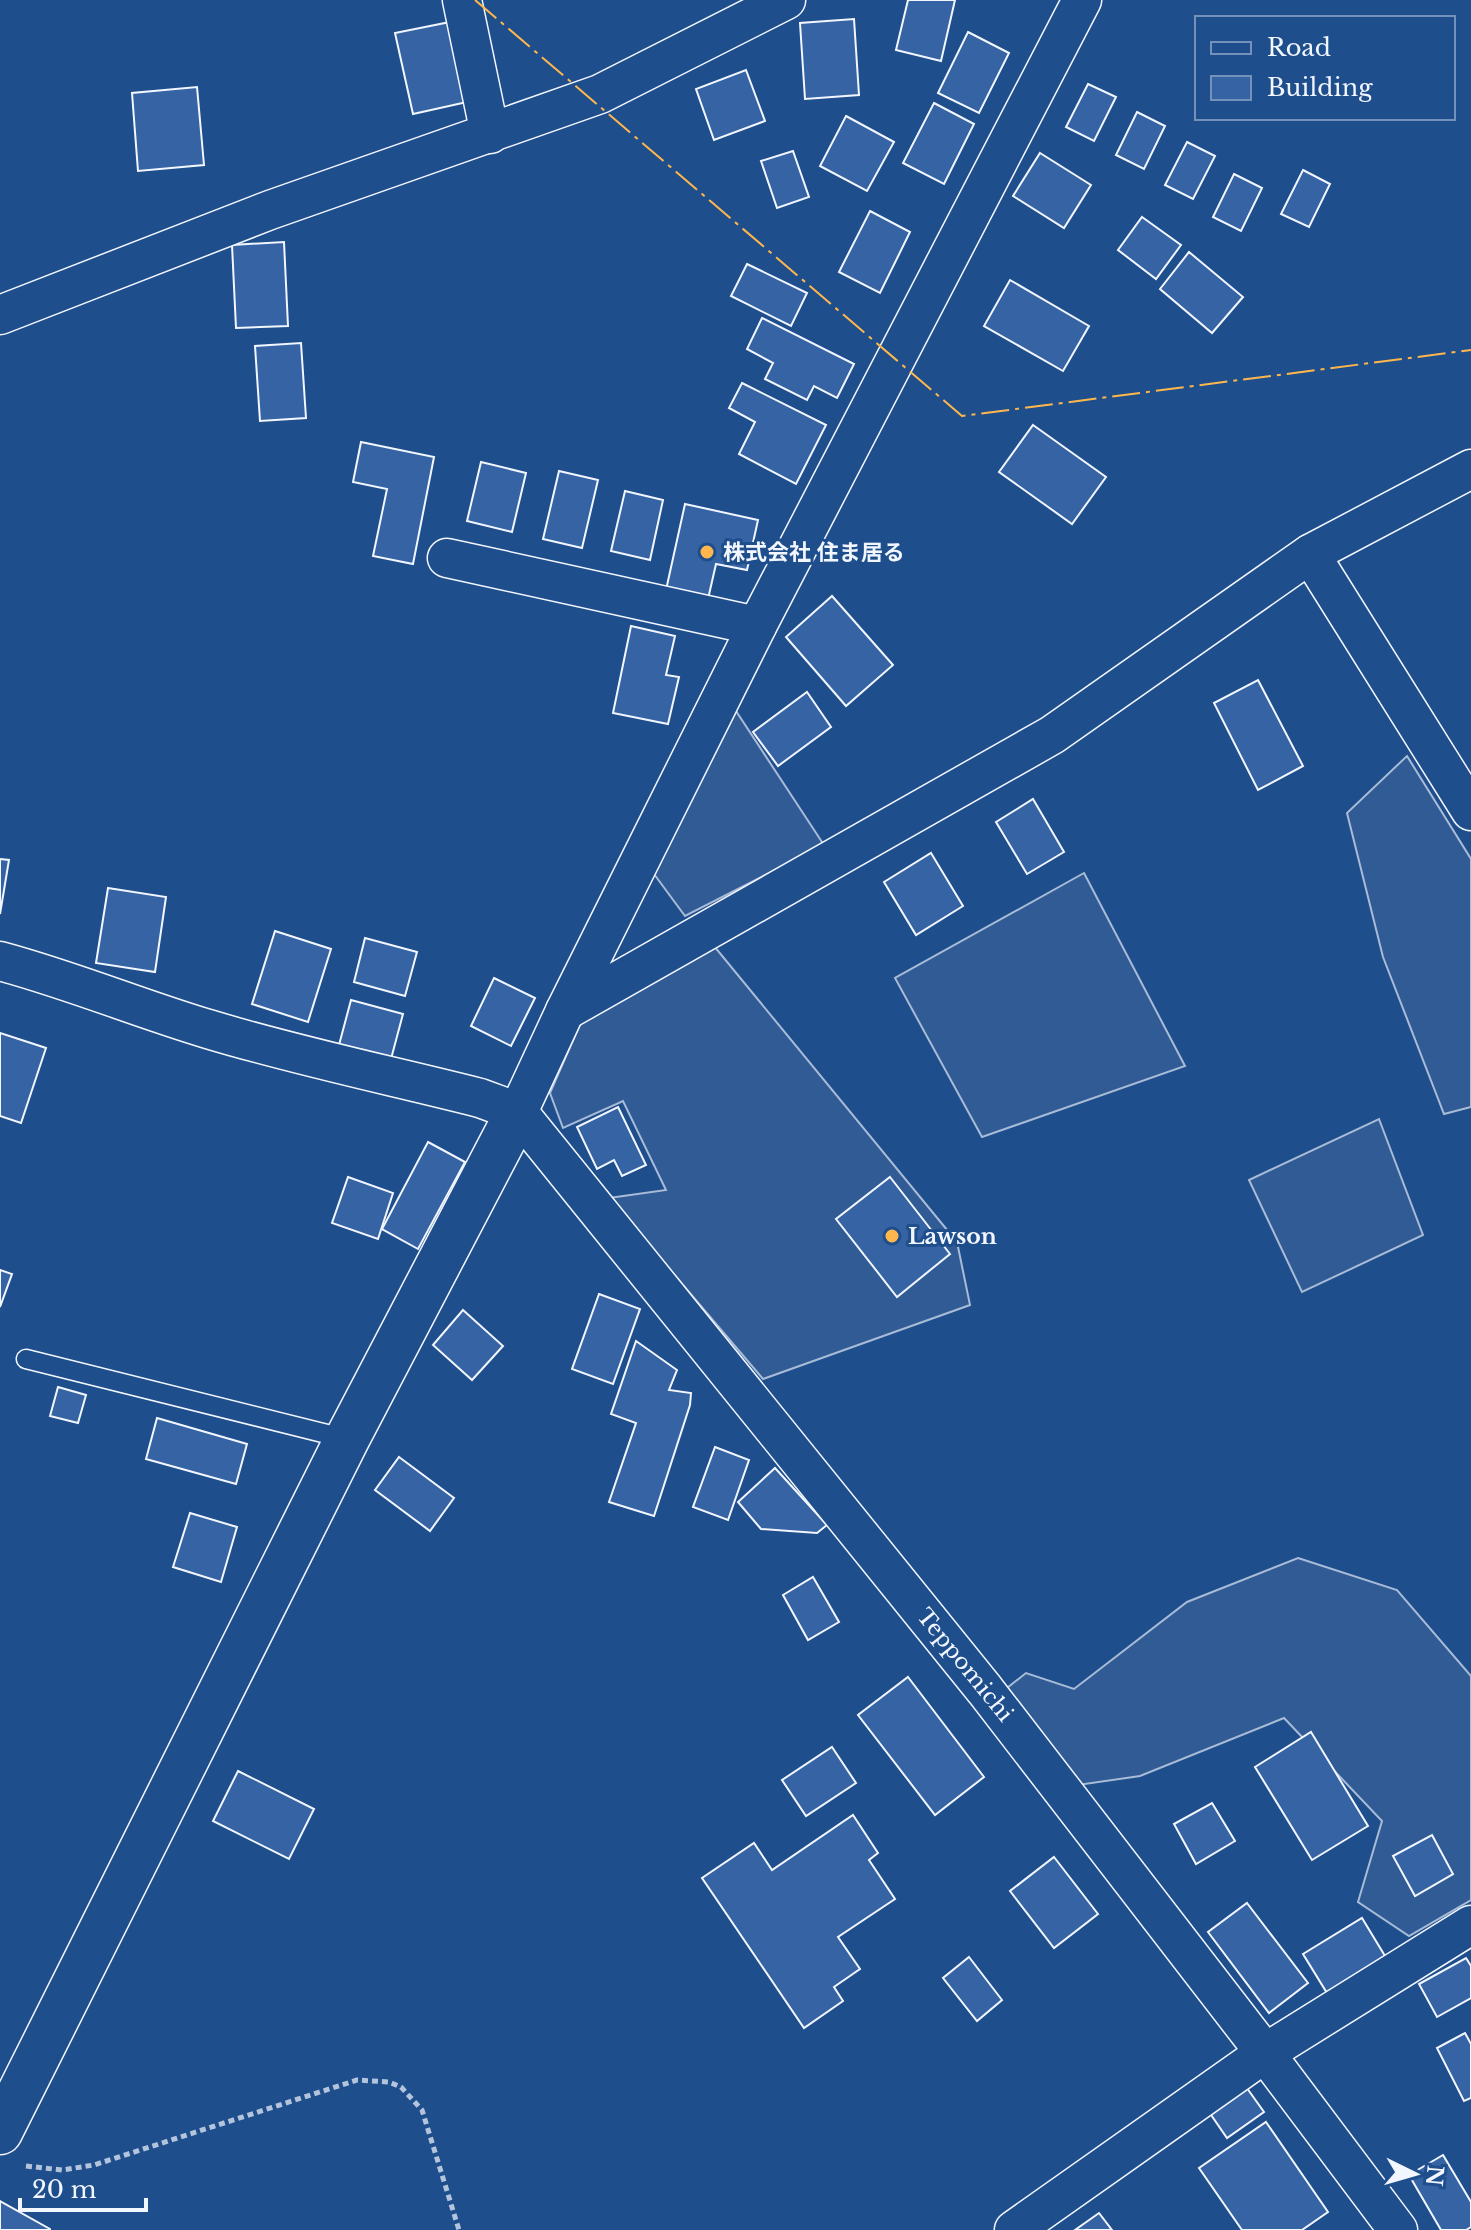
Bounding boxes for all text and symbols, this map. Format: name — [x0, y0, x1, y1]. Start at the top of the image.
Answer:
legend — [1195, 16, 1455, 120]
text: Road — [1267, 33, 1331, 62]
text: Building — [1267, 73, 1373, 102]
place label: 株式会社 住ま居る — [723, 539, 905, 566]
marker: 株式会社 住ま居る — [698, 543, 716, 561]
place label: Lawson — [908, 1223, 997, 1250]
marker: Lawson — [883, 1227, 901, 1245]
street label: Teppomichi — [911, 1603, 1019, 1727]
north arrow — [1375, 2134, 1455, 2214]
scale bar — [20, 2162, 146, 2212]
text: N — [1420, 2164, 1449, 2187]
text: 20 m — [32, 2175, 97, 2204]

